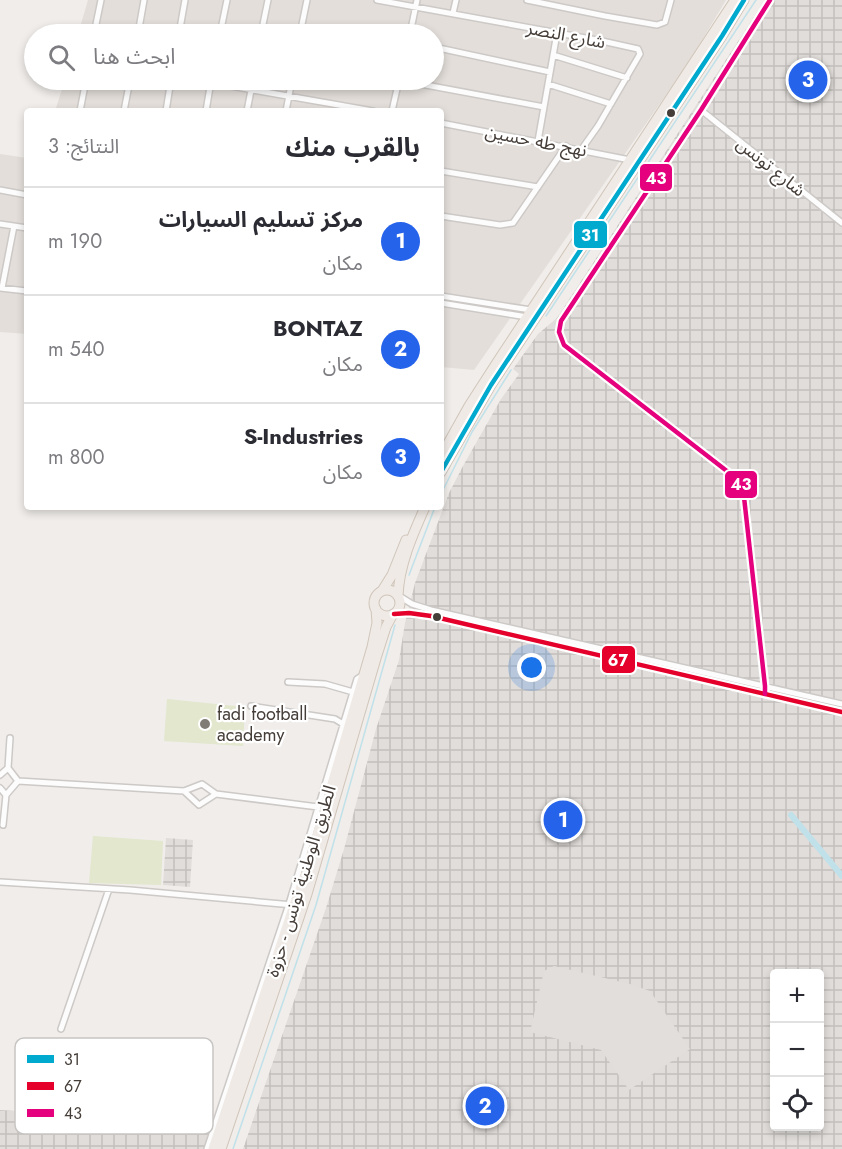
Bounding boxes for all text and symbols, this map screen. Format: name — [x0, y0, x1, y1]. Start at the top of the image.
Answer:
street label: شارع النصر — [523, 14, 608, 56]
search box — [24, 24, 444, 90]
text: ابحث هنا — [93, 40, 175, 72]
icon: search — [45, 41, 78, 74]
pin: 3 — [788, 58, 828, 103]
unlabelled marker — [665, 107, 677, 119]
street label: نهج طه حسين — [483, 118, 589, 164]
text: بالقرب منك — [285, 128, 420, 166]
street label: شارع تونس — [730, 131, 811, 204]
text: النتائج: 3 — [48, 132, 119, 161]
line badge: 43 — [639, 163, 673, 192]
text: 43 — [645, 167, 667, 190]
text: مركز تسليم السيارات — [159, 203, 363, 235]
line badge: 31 — [573, 220, 608, 249]
text: 31 — [581, 224, 599, 247]
text: 190 m — [48, 227, 102, 256]
text: 1 — [395, 227, 406, 256]
text: مكان — [323, 249, 363, 278]
text: BONTAZ — [273, 312, 363, 344]
text: 540 m — [48, 335, 105, 364]
text: 2 — [394, 335, 407, 364]
text: مكان — [323, 350, 363, 379]
text: S-Industries — [244, 420, 363, 452]
text: 800 m — [48, 443, 105, 472]
text: 3 — [394, 443, 407, 472]
text: مكان — [323, 458, 363, 487]
line badge: 43 — [724, 470, 758, 499]
text: 43 — [730, 473, 752, 496]
unlabelled marker — [431, 611, 443, 623]
line badge: 67 — [601, 645, 636, 674]
text: 67 — [608, 649, 629, 672]
your location — [517, 653, 546, 682]
place label: fadi football academy — [217, 701, 307, 748]
marker: fadi football academy — [198, 717, 212, 731]
street label: الطريق الوطنية تونس - حزوة — [259, 782, 343, 980]
pin: 1 — [544, 798, 582, 842]
map controls — [770, 969, 824, 1131]
button: + — [770, 969, 824, 1023]
button: − — [770, 1023, 824, 1077]
legend — [15, 1038, 213, 1134]
text: 31 — [64, 1048, 80, 1071]
text: 67 — [64, 1075, 82, 1098]
button: locate — [770, 1077, 824, 1131]
pin: 2 — [466, 1084, 504, 1128]
text: 43 — [64, 1102, 82, 1125]

